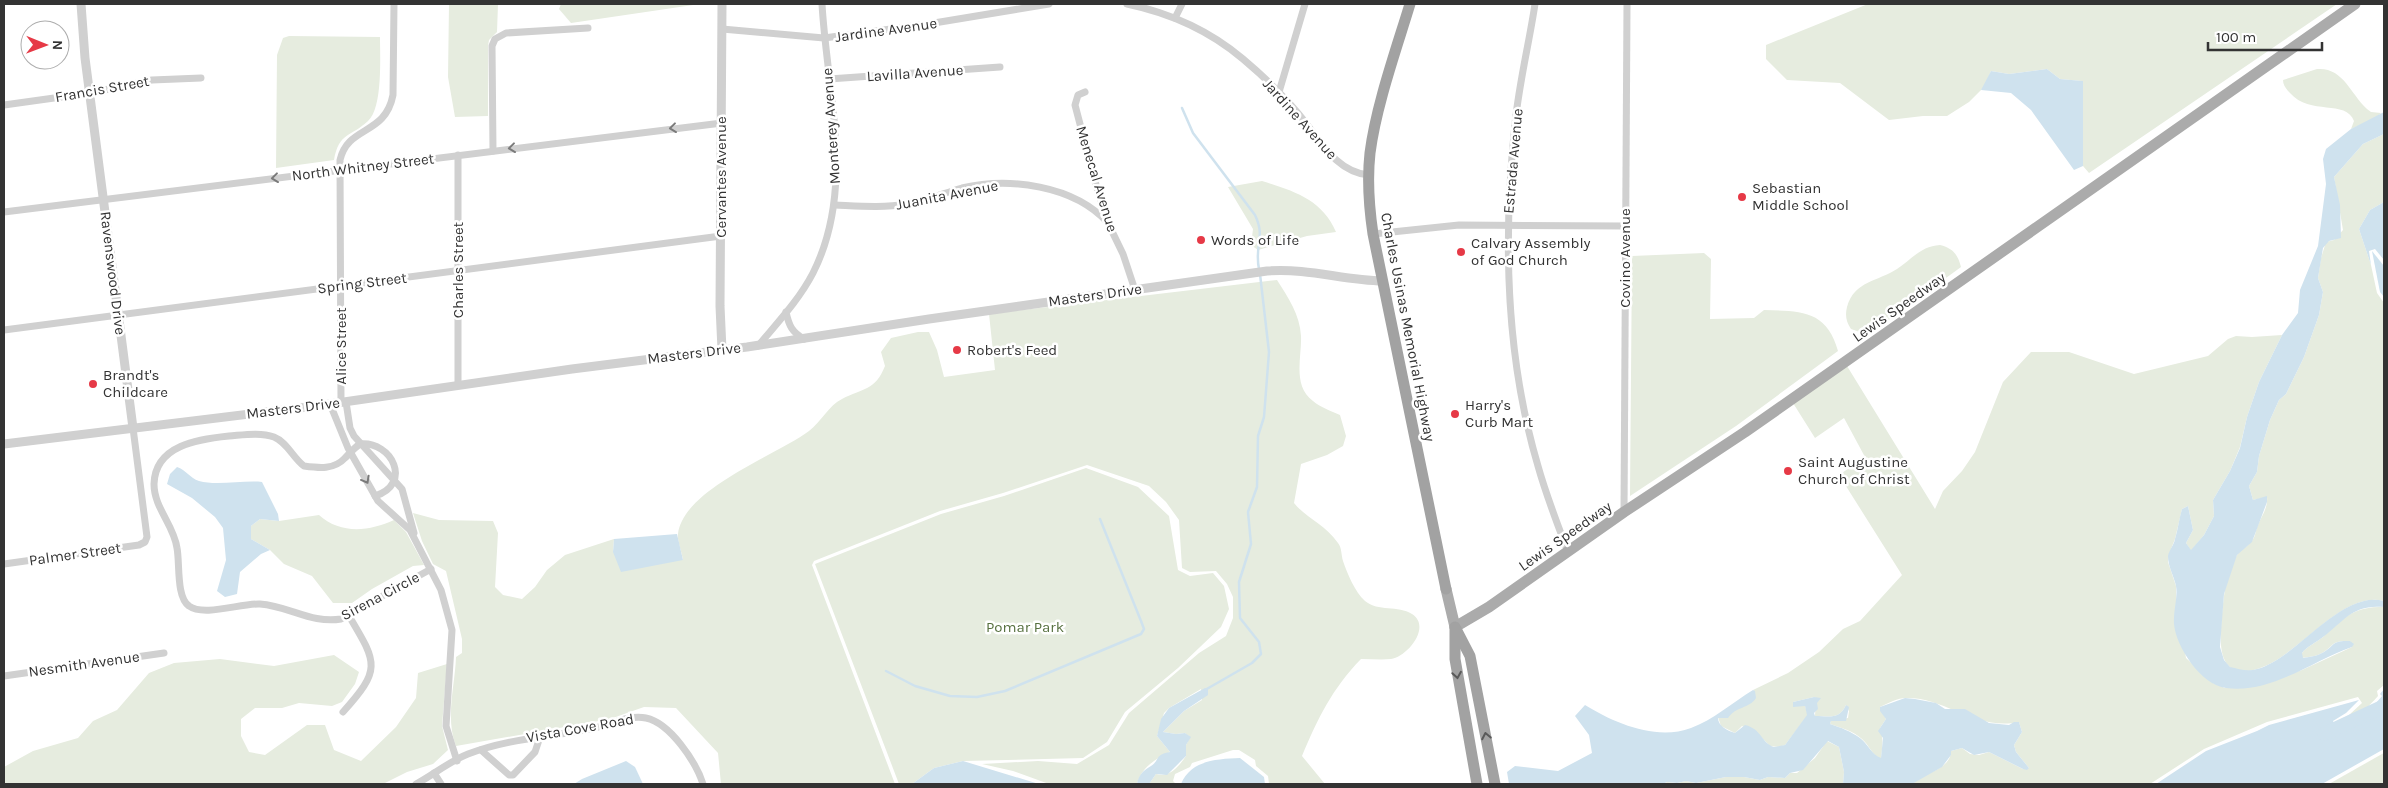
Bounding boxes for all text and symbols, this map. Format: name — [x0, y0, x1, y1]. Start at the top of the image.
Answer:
street label: Jardine Avenue — [834, 14, 938, 46]
north arrow — [20, 20, 70, 70]
scale bar — [2208, 20, 2322, 52]
text: 100 m — [2216, 28, 2256, 46]
text: N — [49, 40, 66, 50]
street label: Lavilla Avenue — [866, 61, 964, 85]
street label: Monterey Avenue — [818, 67, 844, 185]
street label: Francis Street — [53, 72, 151, 106]
street label: Jardine Avenue — [1259, 75, 1341, 163]
street label: Estrada Avenue — [1499, 108, 1527, 214]
street label: Cervantes Avenue — [712, 116, 730, 238]
one-way arrow — [669, 122, 677, 133]
street label: Menecal Avenue — [1072, 124, 1122, 234]
one-way arrow — [508, 142, 516, 153]
street label: North Whitney Street — [291, 149, 436, 185]
one-way arrow — [270, 173, 279, 183]
street label: Juanita Avenue — [894, 176, 1000, 214]
place label: Sebastian Middle School — [1752, 179, 1849, 214]
marker: Sebastian Middle School — [1736, 191, 1748, 203]
street label: Covino Avenue — [1616, 208, 1634, 308]
street label: Ravenswood Drive — [96, 210, 130, 336]
street label: Charles Usinas Memorial Highway — [1377, 211, 1439, 443]
street label: Charles Street — [449, 221, 467, 318]
place label: Words of Life — [1211, 231, 1299, 249]
marker: Words of Life — [1195, 234, 1207, 246]
place label: Calvary Assembly of God Church — [1471, 234, 1591, 269]
marker: Calvary Assembly of God Church — [1455, 246, 1467, 258]
street label: Lewis Speedway — [1849, 268, 1949, 346]
street label: Spring Street — [316, 269, 408, 297]
street label: Masters Drive — [1047, 280, 1143, 310]
street label: Alice Street — [332, 307, 350, 385]
street label: Masters Drive — [646, 338, 742, 368]
place label: Robert's Feed — [967, 341, 1057, 359]
marker: Robert's Feed — [951, 344, 963, 356]
place label: Brandt's Childcare — [103, 366, 168, 401]
marker: Brandt's Childcare — [87, 378, 99, 390]
street label: Masters Drive — [245, 393, 341, 423]
place label: Harry's Curb Mart — [1465, 396, 1534, 431]
marker: Harry's Curb Mart — [1449, 408, 1461, 420]
place label: Saint Augustine Church of Christ — [1798, 453, 1910, 488]
marker: Saint Augustine Church of Christ — [1782, 465, 1794, 477]
one-way arrow — [359, 474, 369, 483]
street label: Lewis Speedway — [1515, 497, 1615, 575]
street label: Palmer Street — [28, 539, 122, 569]
street label: Sirena Circle — [338, 568, 422, 624]
park label: Pomar Park — [986, 618, 1064, 636]
street label: Nesmith Avenue — [27, 647, 141, 681]
one-way arrow — [1452, 671, 1462, 680]
street label: Vista Cove Road — [525, 710, 635, 746]
one-way arrow — [1481, 732, 1491, 741]

